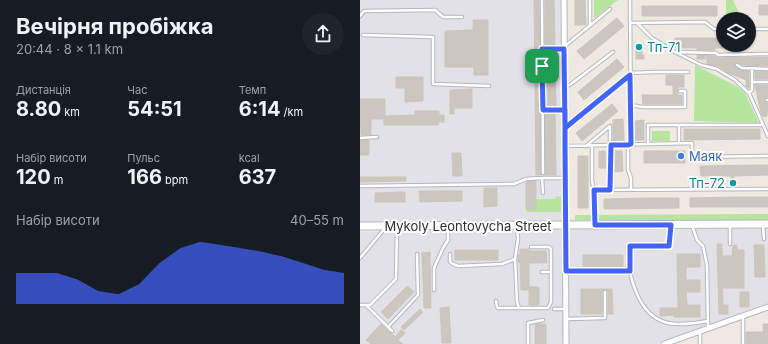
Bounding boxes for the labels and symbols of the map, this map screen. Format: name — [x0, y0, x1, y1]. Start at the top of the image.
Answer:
place label: Тп-71 — [647, 39, 681, 55]
marker: Тп-71 — [634, 42, 644, 52]
pin — [525, 49, 559, 83]
place label: Маяк — [689, 148, 722, 164]
marker: Маяк — [676, 151, 686, 161]
place label: Тп-72 — [689, 175, 725, 191]
marker: Тп-72 — [728, 178, 738, 188]
street label: Mykoly Leontovycha Street — [384, 218, 552, 234]

